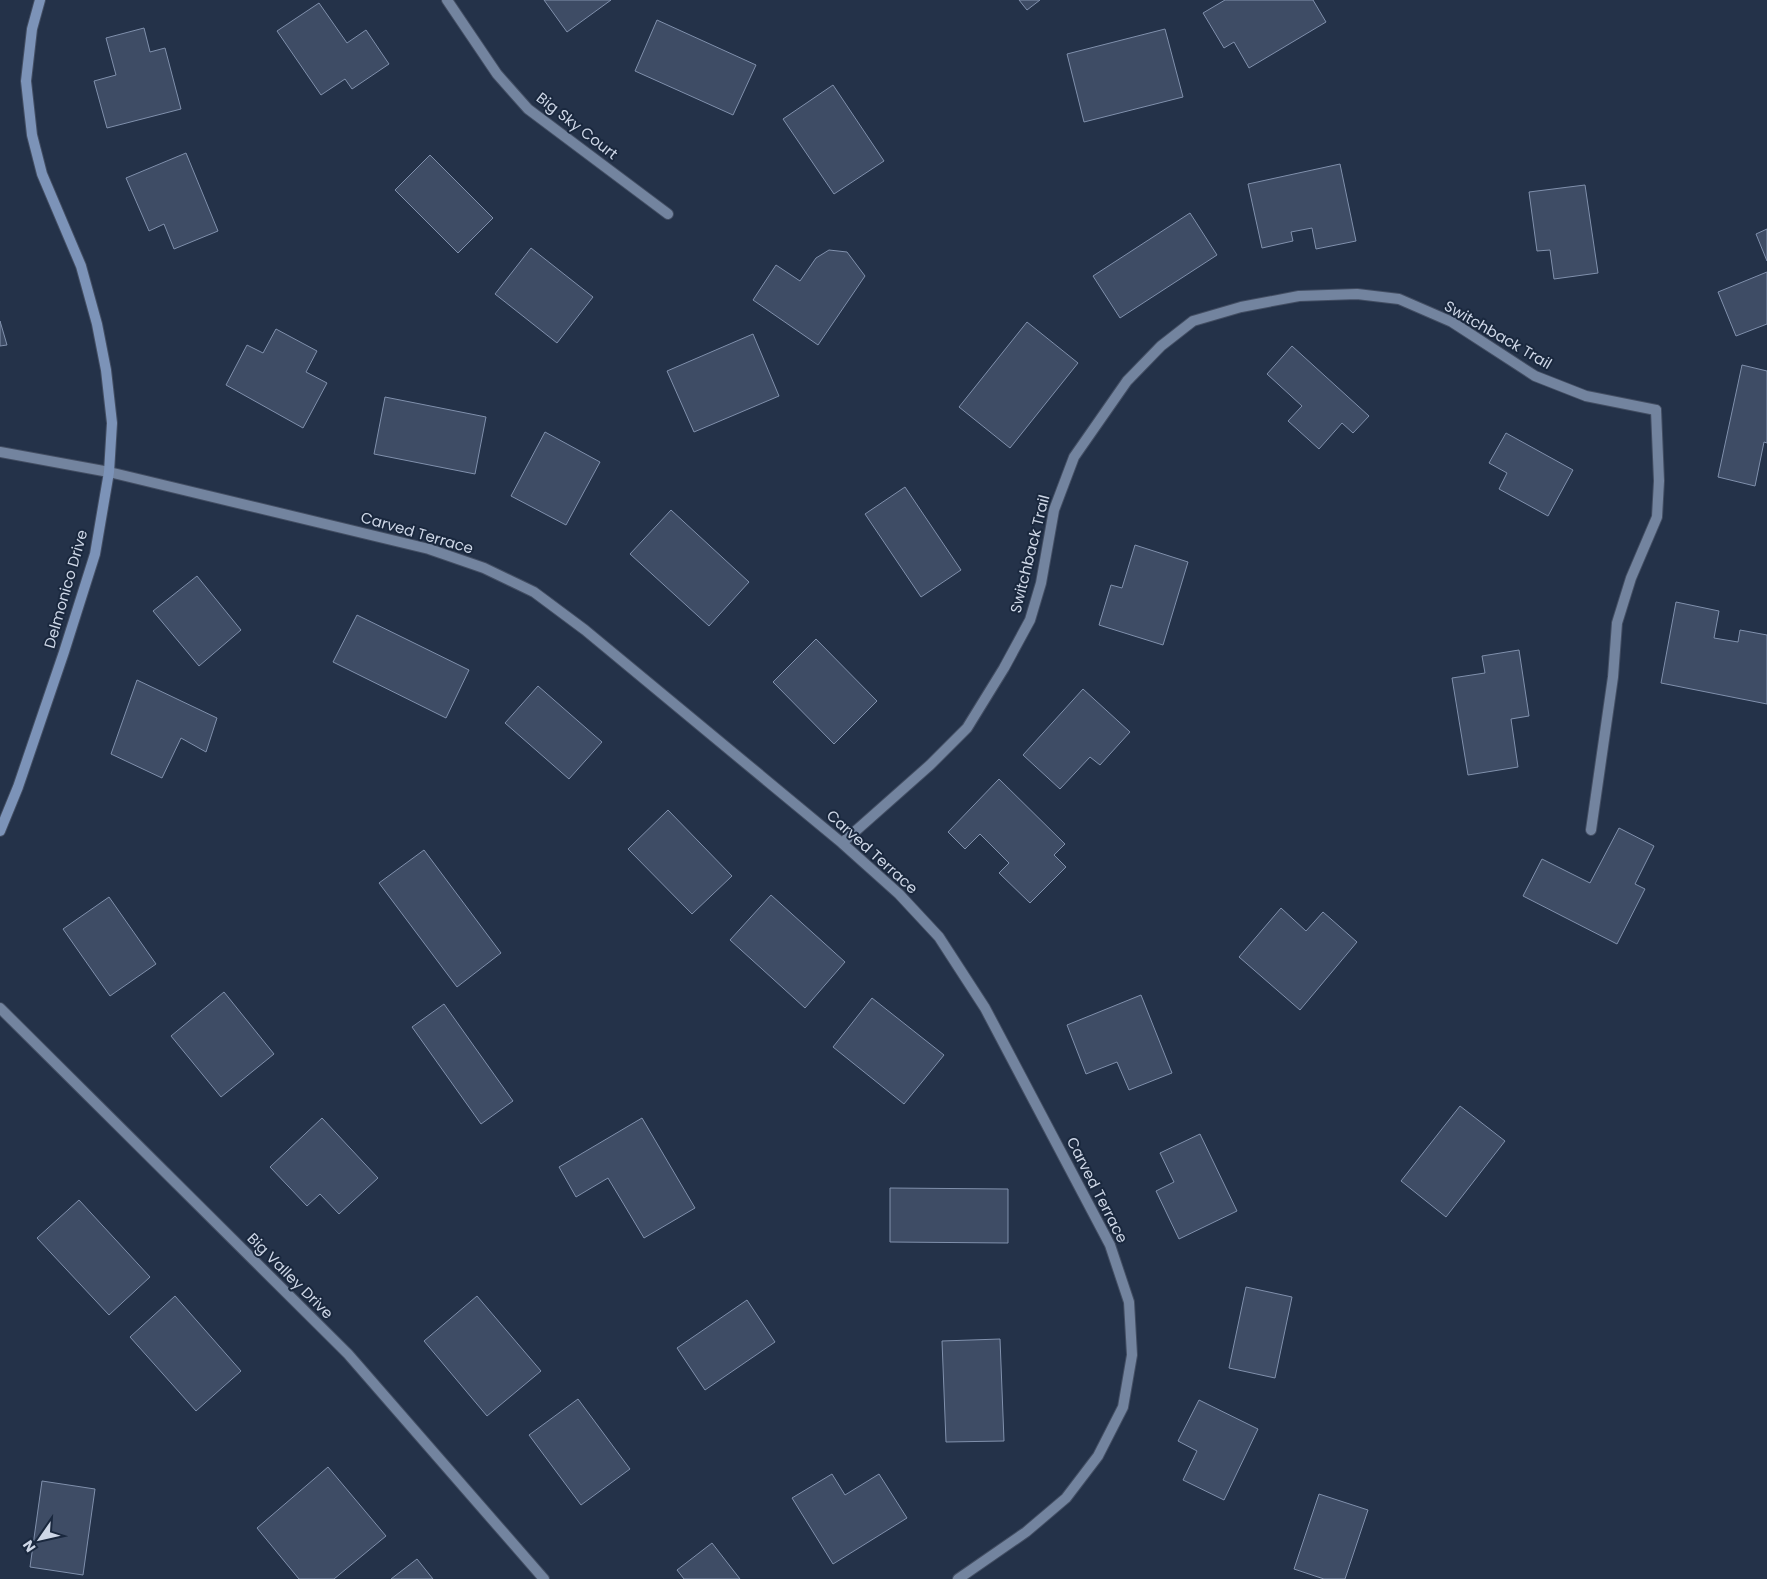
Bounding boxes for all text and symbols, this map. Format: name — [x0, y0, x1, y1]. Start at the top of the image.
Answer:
street label: Big Sky Court — [532, 87, 622, 164]
street label: Switchback Trail — [1440, 295, 1556, 374]
street label: Switchback Trail — [1005, 492, 1054, 615]
street label: Carved Terrace — [358, 506, 476, 559]
street label: Delmonico Drive — [39, 527, 92, 651]
street label: Carved Terrace — [822, 805, 923, 898]
street label: Carved Terrace — [1062, 1133, 1133, 1246]
street label: Big Valley Drive — [243, 1228, 338, 1323]
north arrow — [15, 1514, 65, 1564]
text: N — [18, 1536, 40, 1556]

